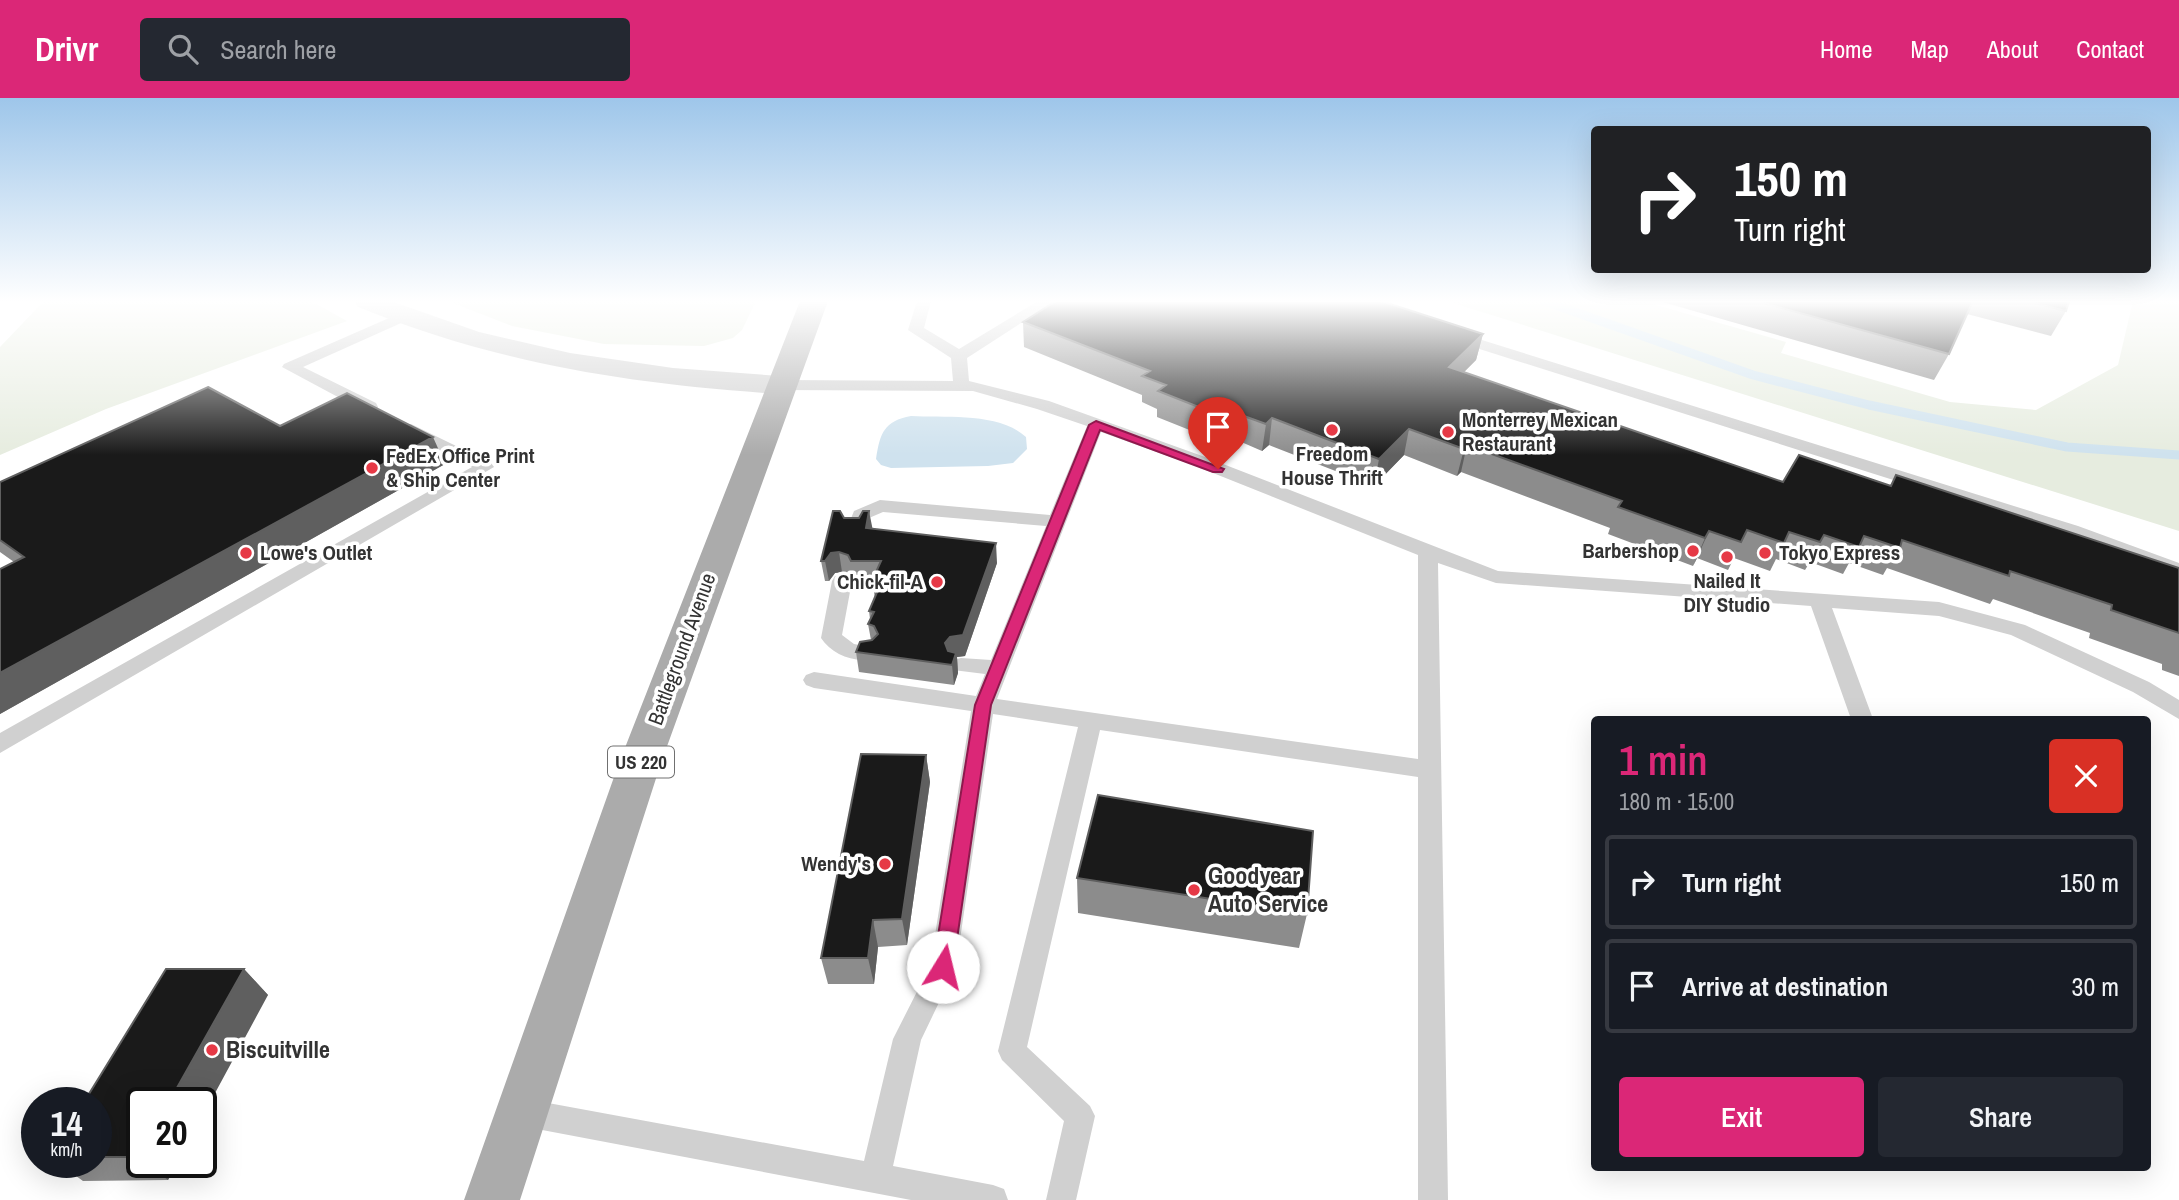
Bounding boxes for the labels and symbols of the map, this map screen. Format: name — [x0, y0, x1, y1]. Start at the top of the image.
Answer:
pin — [1188, 397, 1248, 469]
place label: Monterrey Mexican Restaurant — [1462, 405, 1618, 458]
marker: Freedom House Thrift — [1324, 422, 1340, 438]
marker: Monterrey Mexican Restaurant — [1440, 424, 1456, 440]
place label: Freedom House Thrift — [1281, 439, 1383, 492]
place label: FedEx Office Print & Ship Center — [386, 441, 535, 494]
marker: FedEx Office Print & Ship Center — [364, 460, 380, 476]
place label: Barbershop — [1582, 536, 1679, 565]
place label: Lowe's Outlet — [260, 538, 372, 567]
place label: Tokyo Express — [1779, 538, 1900, 567]
marker: Barbershop — [1685, 543, 1701, 559]
marker: Lowe's Outlet — [238, 545, 254, 561]
marker: Tokyo Express — [1757, 545, 1773, 561]
marker: Nailed It DIY Studio — [1719, 549, 1735, 565]
place label: Nailed It DIY Studio — [1684, 566, 1770, 619]
place label: Chick-fil-A — [837, 567, 924, 596]
street label: Battleground Avenue — [641, 569, 722, 729]
marker: Chick-fil-A — [929, 574, 945, 590]
road number: US 220 — [608, 747, 674, 778]
place label: Wendy's — [801, 849, 871, 878]
marker: Wendy's — [877, 856, 893, 872]
place label: Goodyear Auto Service — [1208, 859, 1328, 919]
marker: Goodyear Auto Service — [1186, 882, 1202, 898]
position arrow — [906, 930, 980, 1004]
place label: Biscuitville — [226, 1033, 330, 1065]
marker: Biscuitville — [204, 1042, 220, 1058]
speed limit sign: 20 — [126, 1087, 217, 1178]

